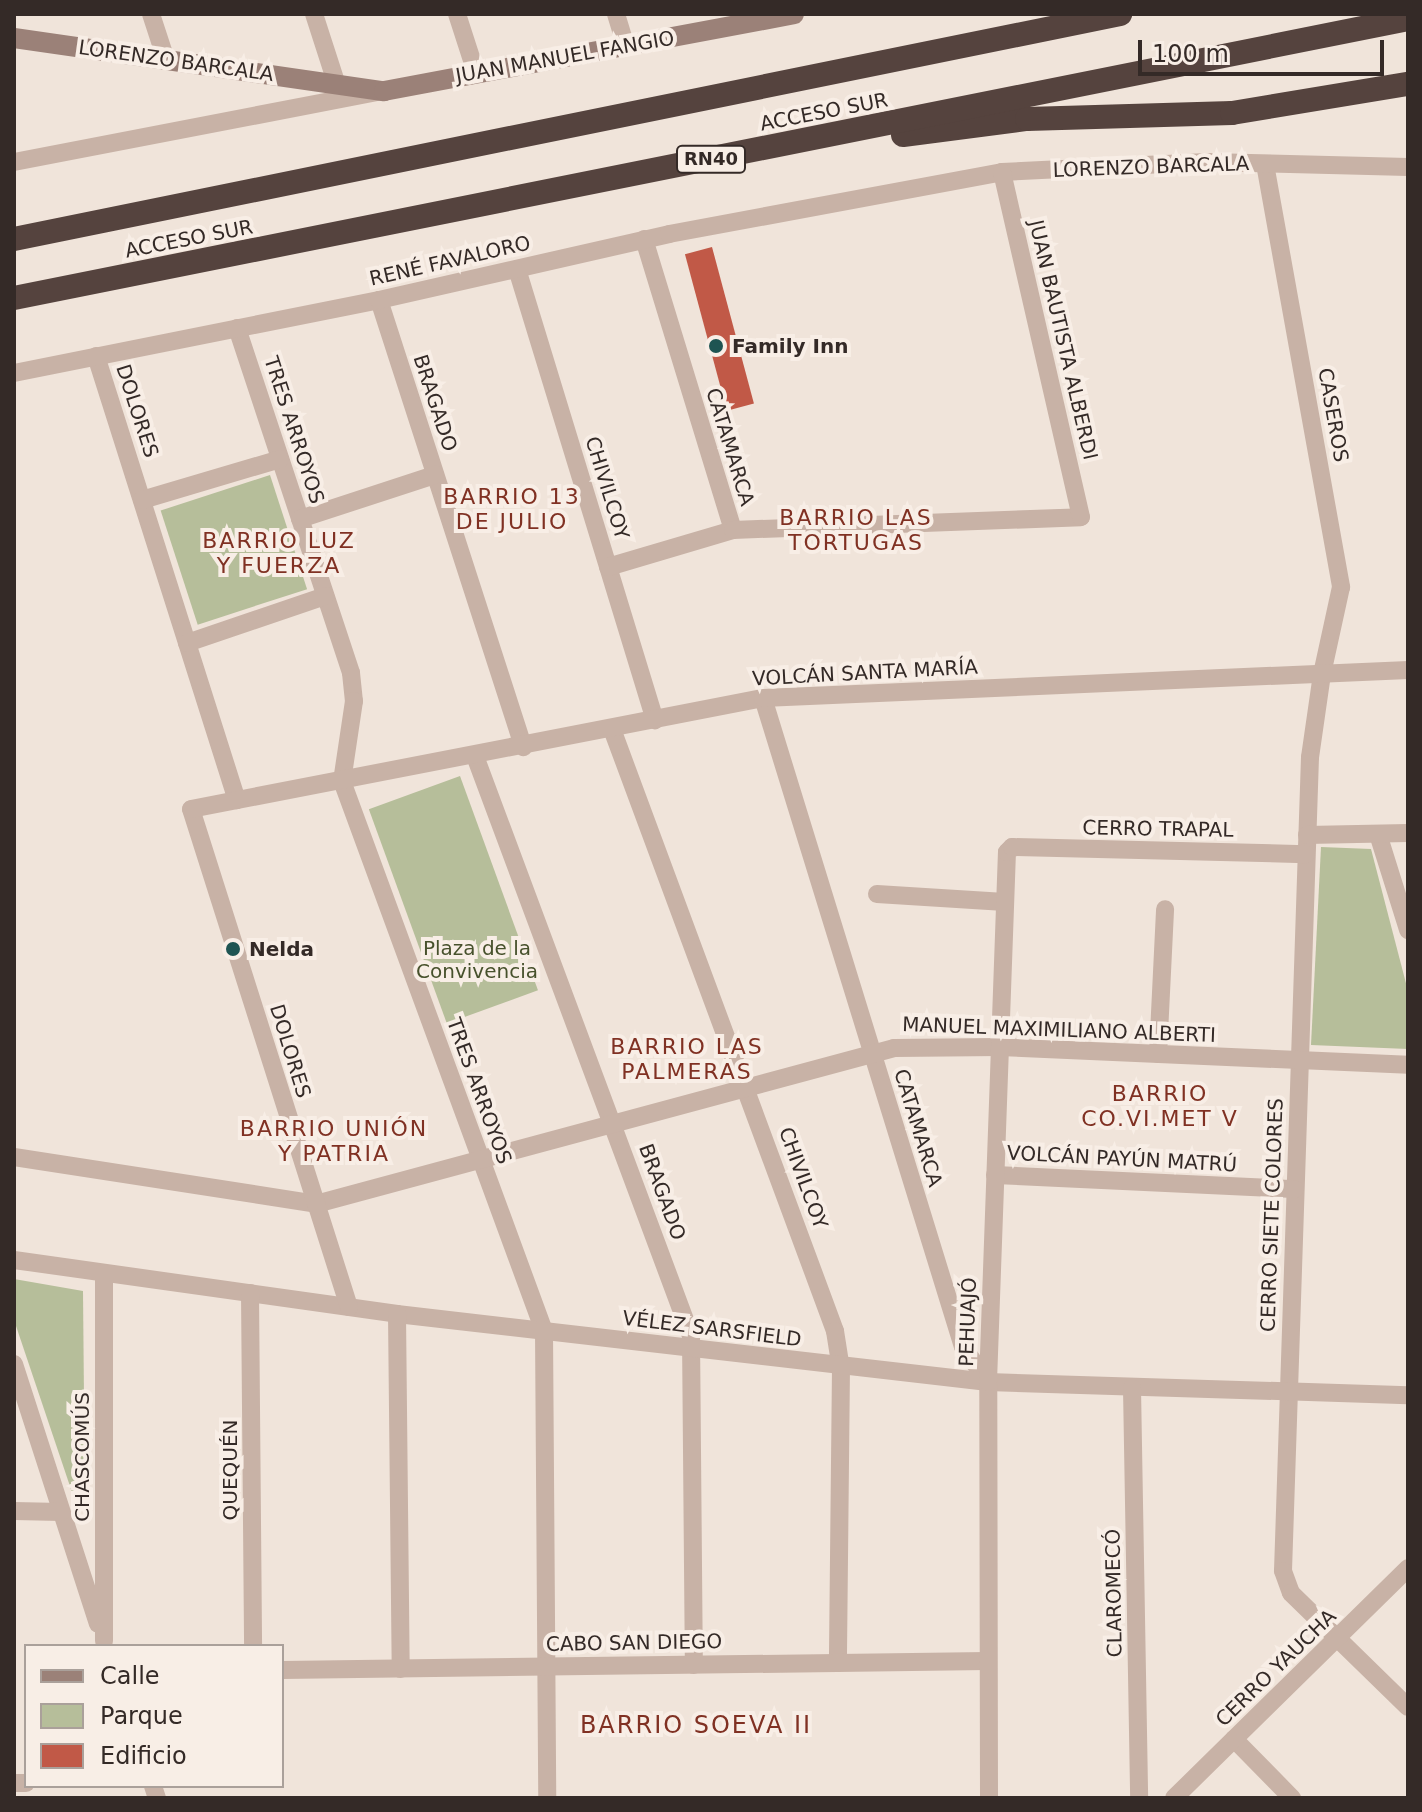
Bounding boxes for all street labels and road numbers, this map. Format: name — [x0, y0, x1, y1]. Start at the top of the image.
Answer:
street label: JUAN MANUEL FANGIO — [454, 26, 676, 88]
street label: LORENZO BARCALA — [77, 35, 275, 87]
street label: ACCESO SUR — [758, 88, 890, 136]
road number: RN40 — [675, 145, 747, 173]
street label: LORENZO BARCALA — [1052, 152, 1250, 182]
street label: ACCESO SUR — [123, 215, 255, 263]
street label: JUAN BAUTISTA ALBERDI — [1024, 218, 1102, 462]
street label: RENÉ FAVALORO — [367, 231, 533, 291]
street label: BRAGADO — [408, 352, 462, 454]
street label: TRES ARROYOS — [259, 353, 329, 507]
street label: DOLORES — [111, 361, 163, 461]
street label: CASEROS — [1313, 366, 1353, 464]
street label: CATAMARCA — [701, 385, 759, 509]
street label: CHIVILCOY — [580, 434, 634, 542]
street label: VOLCÁN SANTA MARÍA — [752, 655, 978, 691]
street label: CERRO TRAPAL — [1082, 816, 1234, 842]
street label: DOLORES — [264, 1001, 316, 1101]
street label: MANUEL MAXIMILIANO ALBERTI — [902, 1013, 1216, 1047]
street label: TRES ARROYOS — [441, 1015, 517, 1167]
street label: CATAMARCA — [889, 1066, 947, 1190]
street label: CERRO SIETE COLORES — [1256, 1098, 1288, 1332]
street label: CHIVILCOY — [774, 1124, 832, 1232]
street label: BRAGADO — [634, 1141, 690, 1243]
street label: VOLCÁN PAYÚN MATRÚ — [1006, 1141, 1238, 1177]
street label: PEHUAJÓ — [954, 1277, 982, 1367]
street label: VÉLEZ SARSFIELD — [621, 1306, 803, 1352]
street label: CHASCOMÚS — [70, 1392, 94, 1522]
street label: QUEQUÉN — [218, 1420, 242, 1520]
street label: CLAROMECÓ — [1101, 1529, 1127, 1657]
street label: CERRO YAUCHA — [1211, 1604, 1341, 1732]
street label: CABO SAN DIEGO — [546, 1629, 722, 1657]

